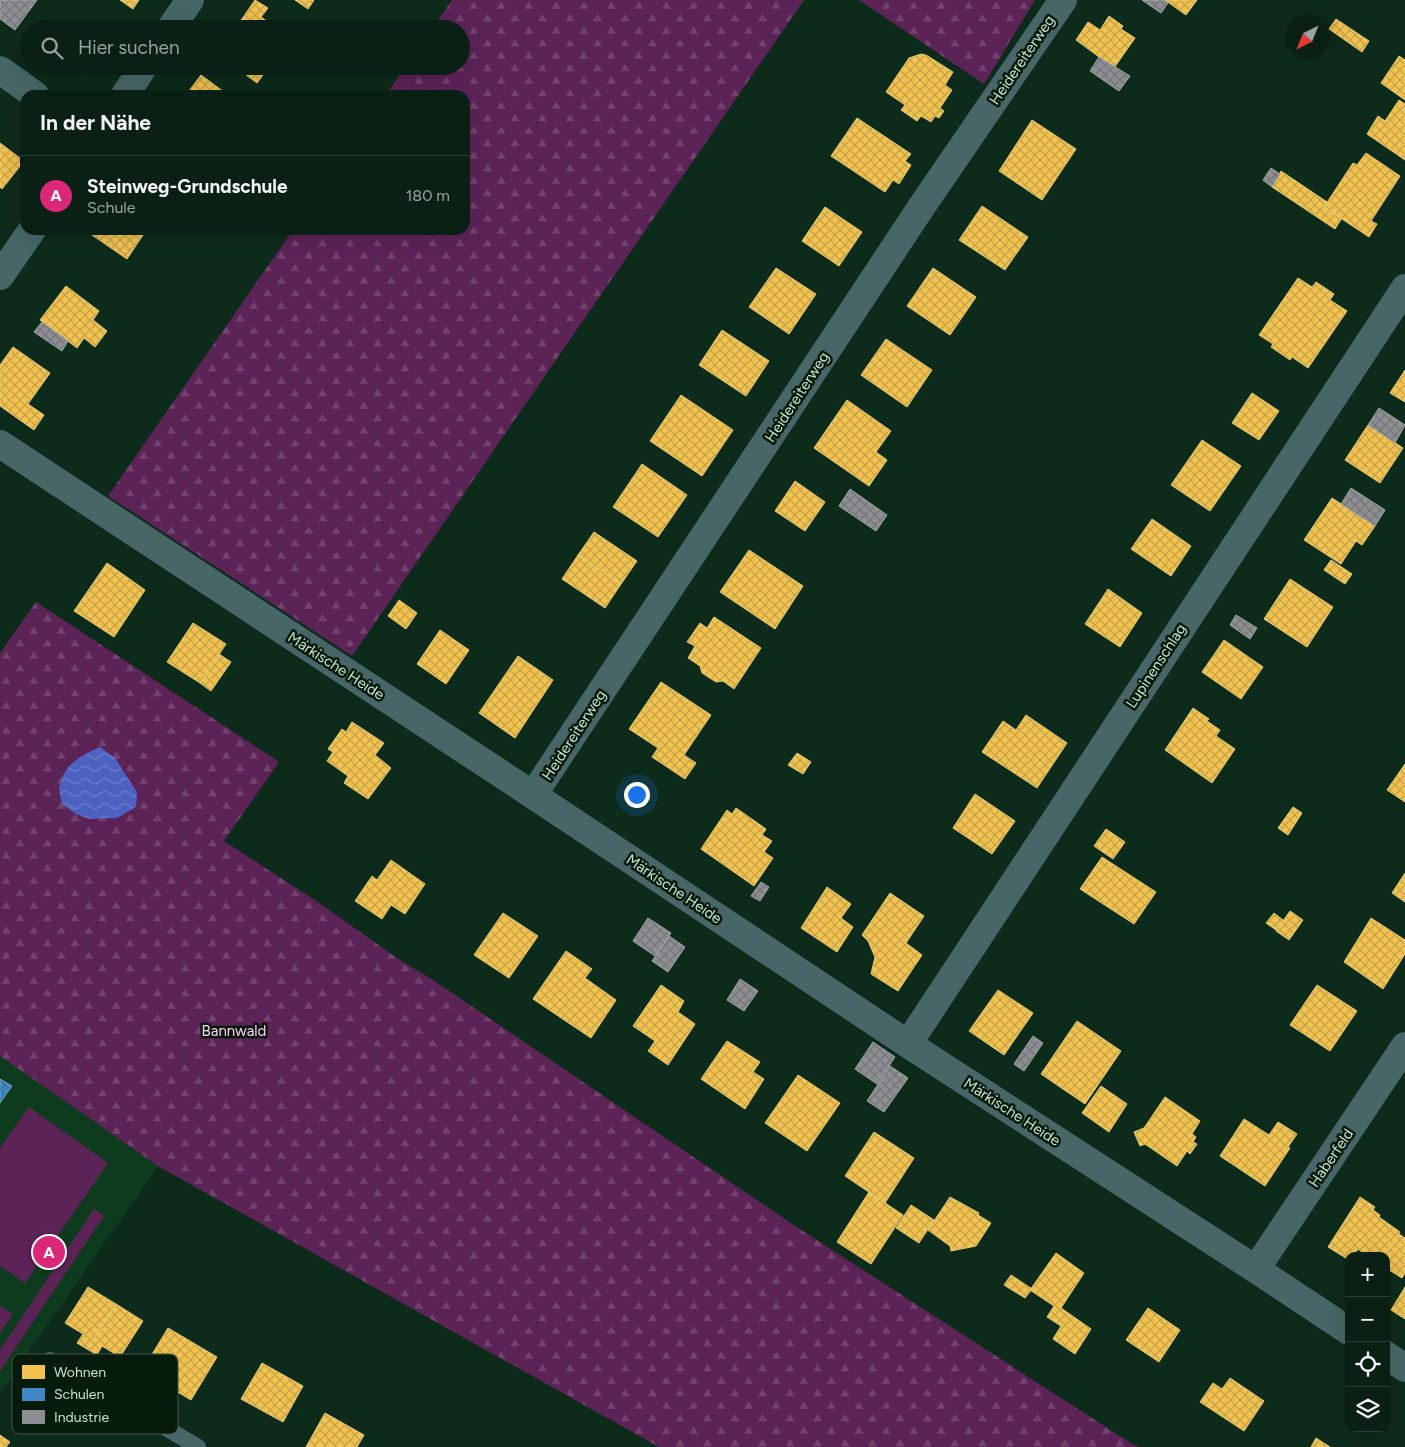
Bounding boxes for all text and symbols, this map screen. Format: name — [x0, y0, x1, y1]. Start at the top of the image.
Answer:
street label: Heidereiterweg — [985, 12, 1059, 108]
north arrow — [1285, 15, 1330, 60]
search box — [20, 20, 470, 75]
icon: search — [38, 34, 66, 62]
text: Hier suchen — [78, 36, 179, 59]
text: In der Nähe — [40, 110, 151, 135]
text: Steinweg-Grundschule — [87, 175, 288, 198]
text: A — [50, 186, 62, 205]
text: 180 m — [406, 186, 450, 205]
text: Schule — [87, 198, 136, 217]
street label: Heidereiterweg — [761, 348, 833, 446]
street label: Lupinenschlag — [1122, 621, 1190, 711]
street label: Märkische Heide — [284, 628, 388, 704]
street label: Heidereiterweg — [538, 686, 610, 784]
your location — [624, 782, 650, 808]
street label: Märkische Heide — [623, 850, 725, 928]
park label: Bannwald — [202, 1022, 266, 1040]
street label: Märkische Heide — [960, 1074, 1064, 1150]
street label: Haberfeld — [1305, 1125, 1357, 1191]
pin: A — [33, 1233, 65, 1271]
map controls — [1345, 1252, 1390, 1432]
button: + — [1345, 1252, 1390, 1297]
button: − — [1345, 1297, 1390, 1342]
button: locate — [1345, 1342, 1390, 1387]
legend — [12, 1354, 178, 1434]
text: Wohnen — [54, 1364, 106, 1381]
text: Schulen — [54, 1386, 105, 1403]
button: layers — [1345, 1387, 1390, 1432]
text: Industrie — [54, 1409, 109, 1426]

